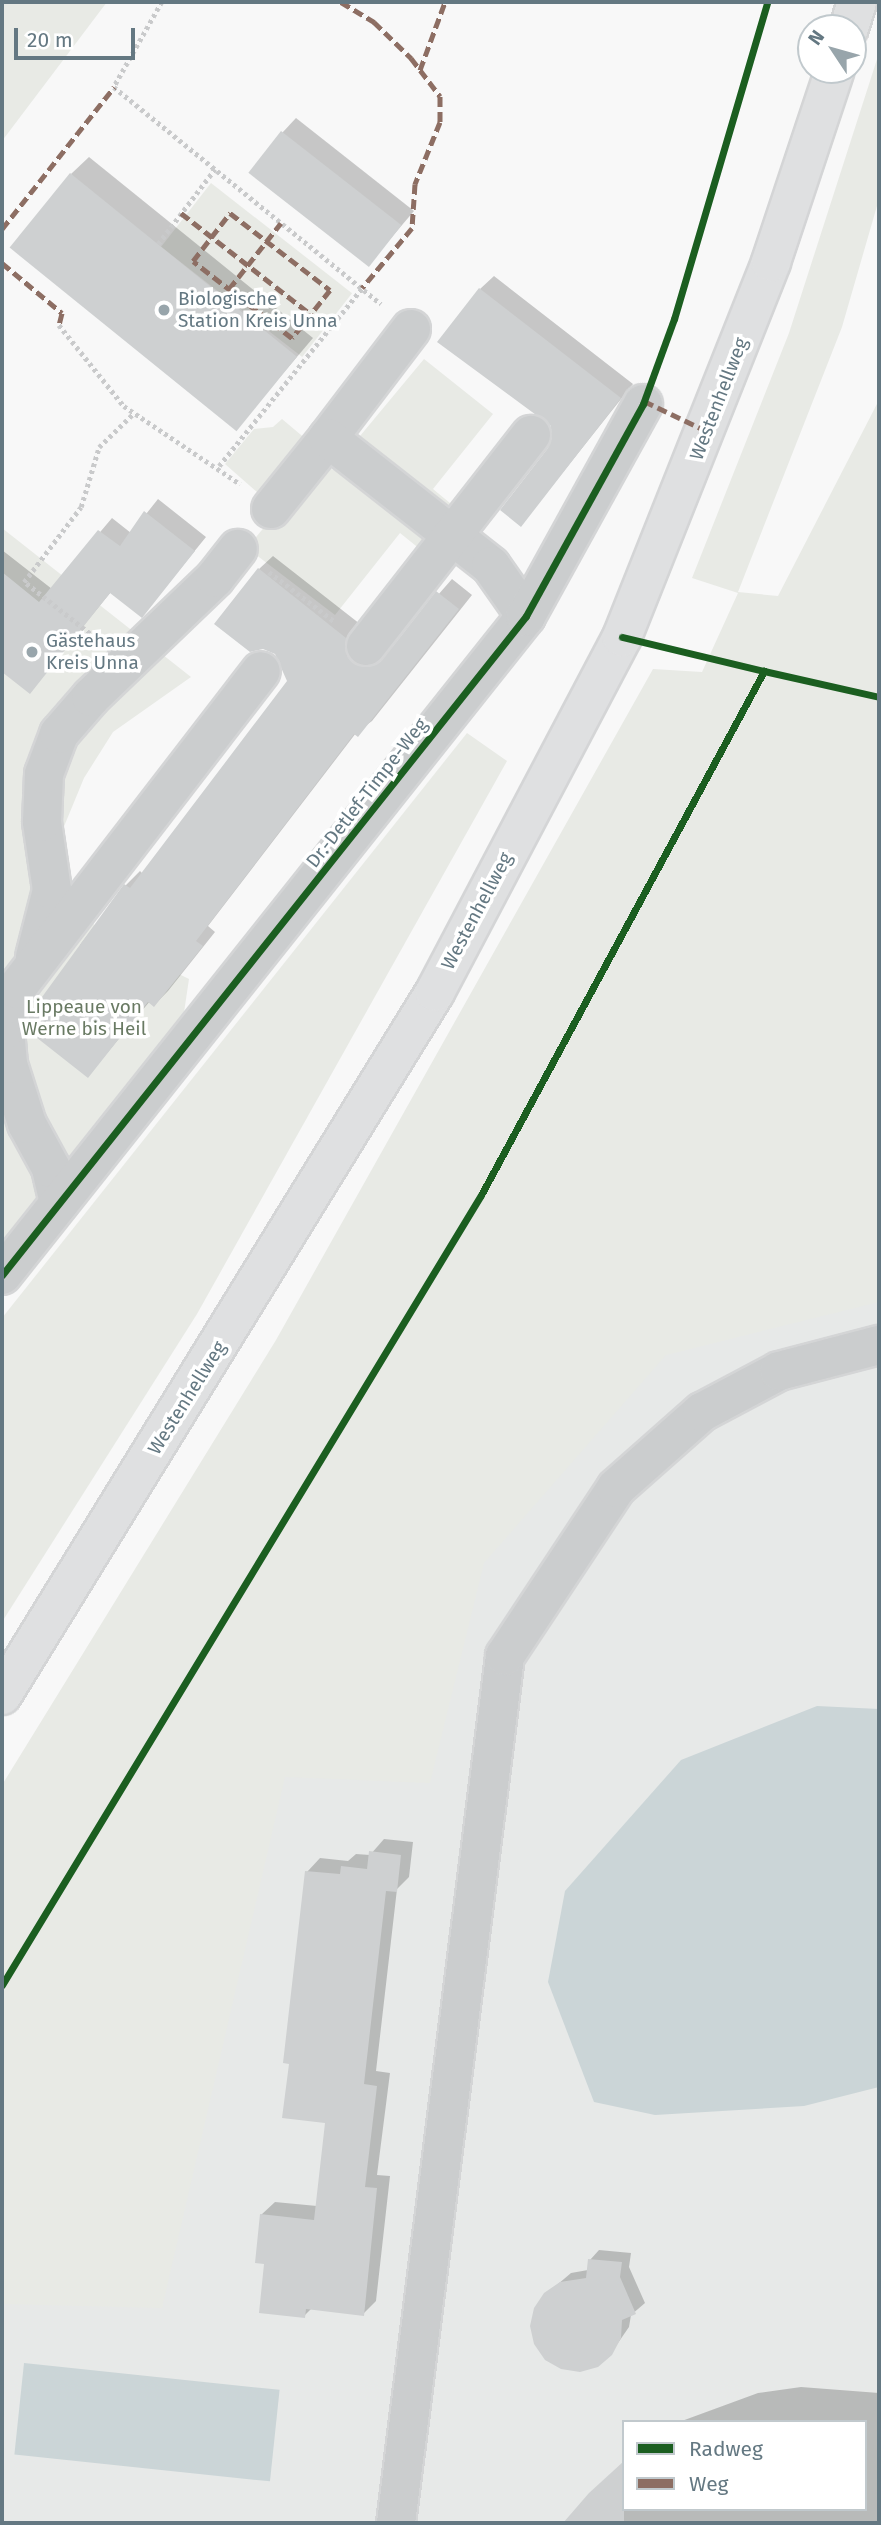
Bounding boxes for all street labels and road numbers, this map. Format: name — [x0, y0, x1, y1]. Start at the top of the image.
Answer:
street label: Westenhellweg — [685, 335, 753, 463]
street label: Dr.-Detlef-Timpe-Weg — [301, 714, 433, 872]
street label: Westenhellweg — [437, 849, 517, 973]
street label: Westenhellweg — [143, 1337, 231, 1459]

